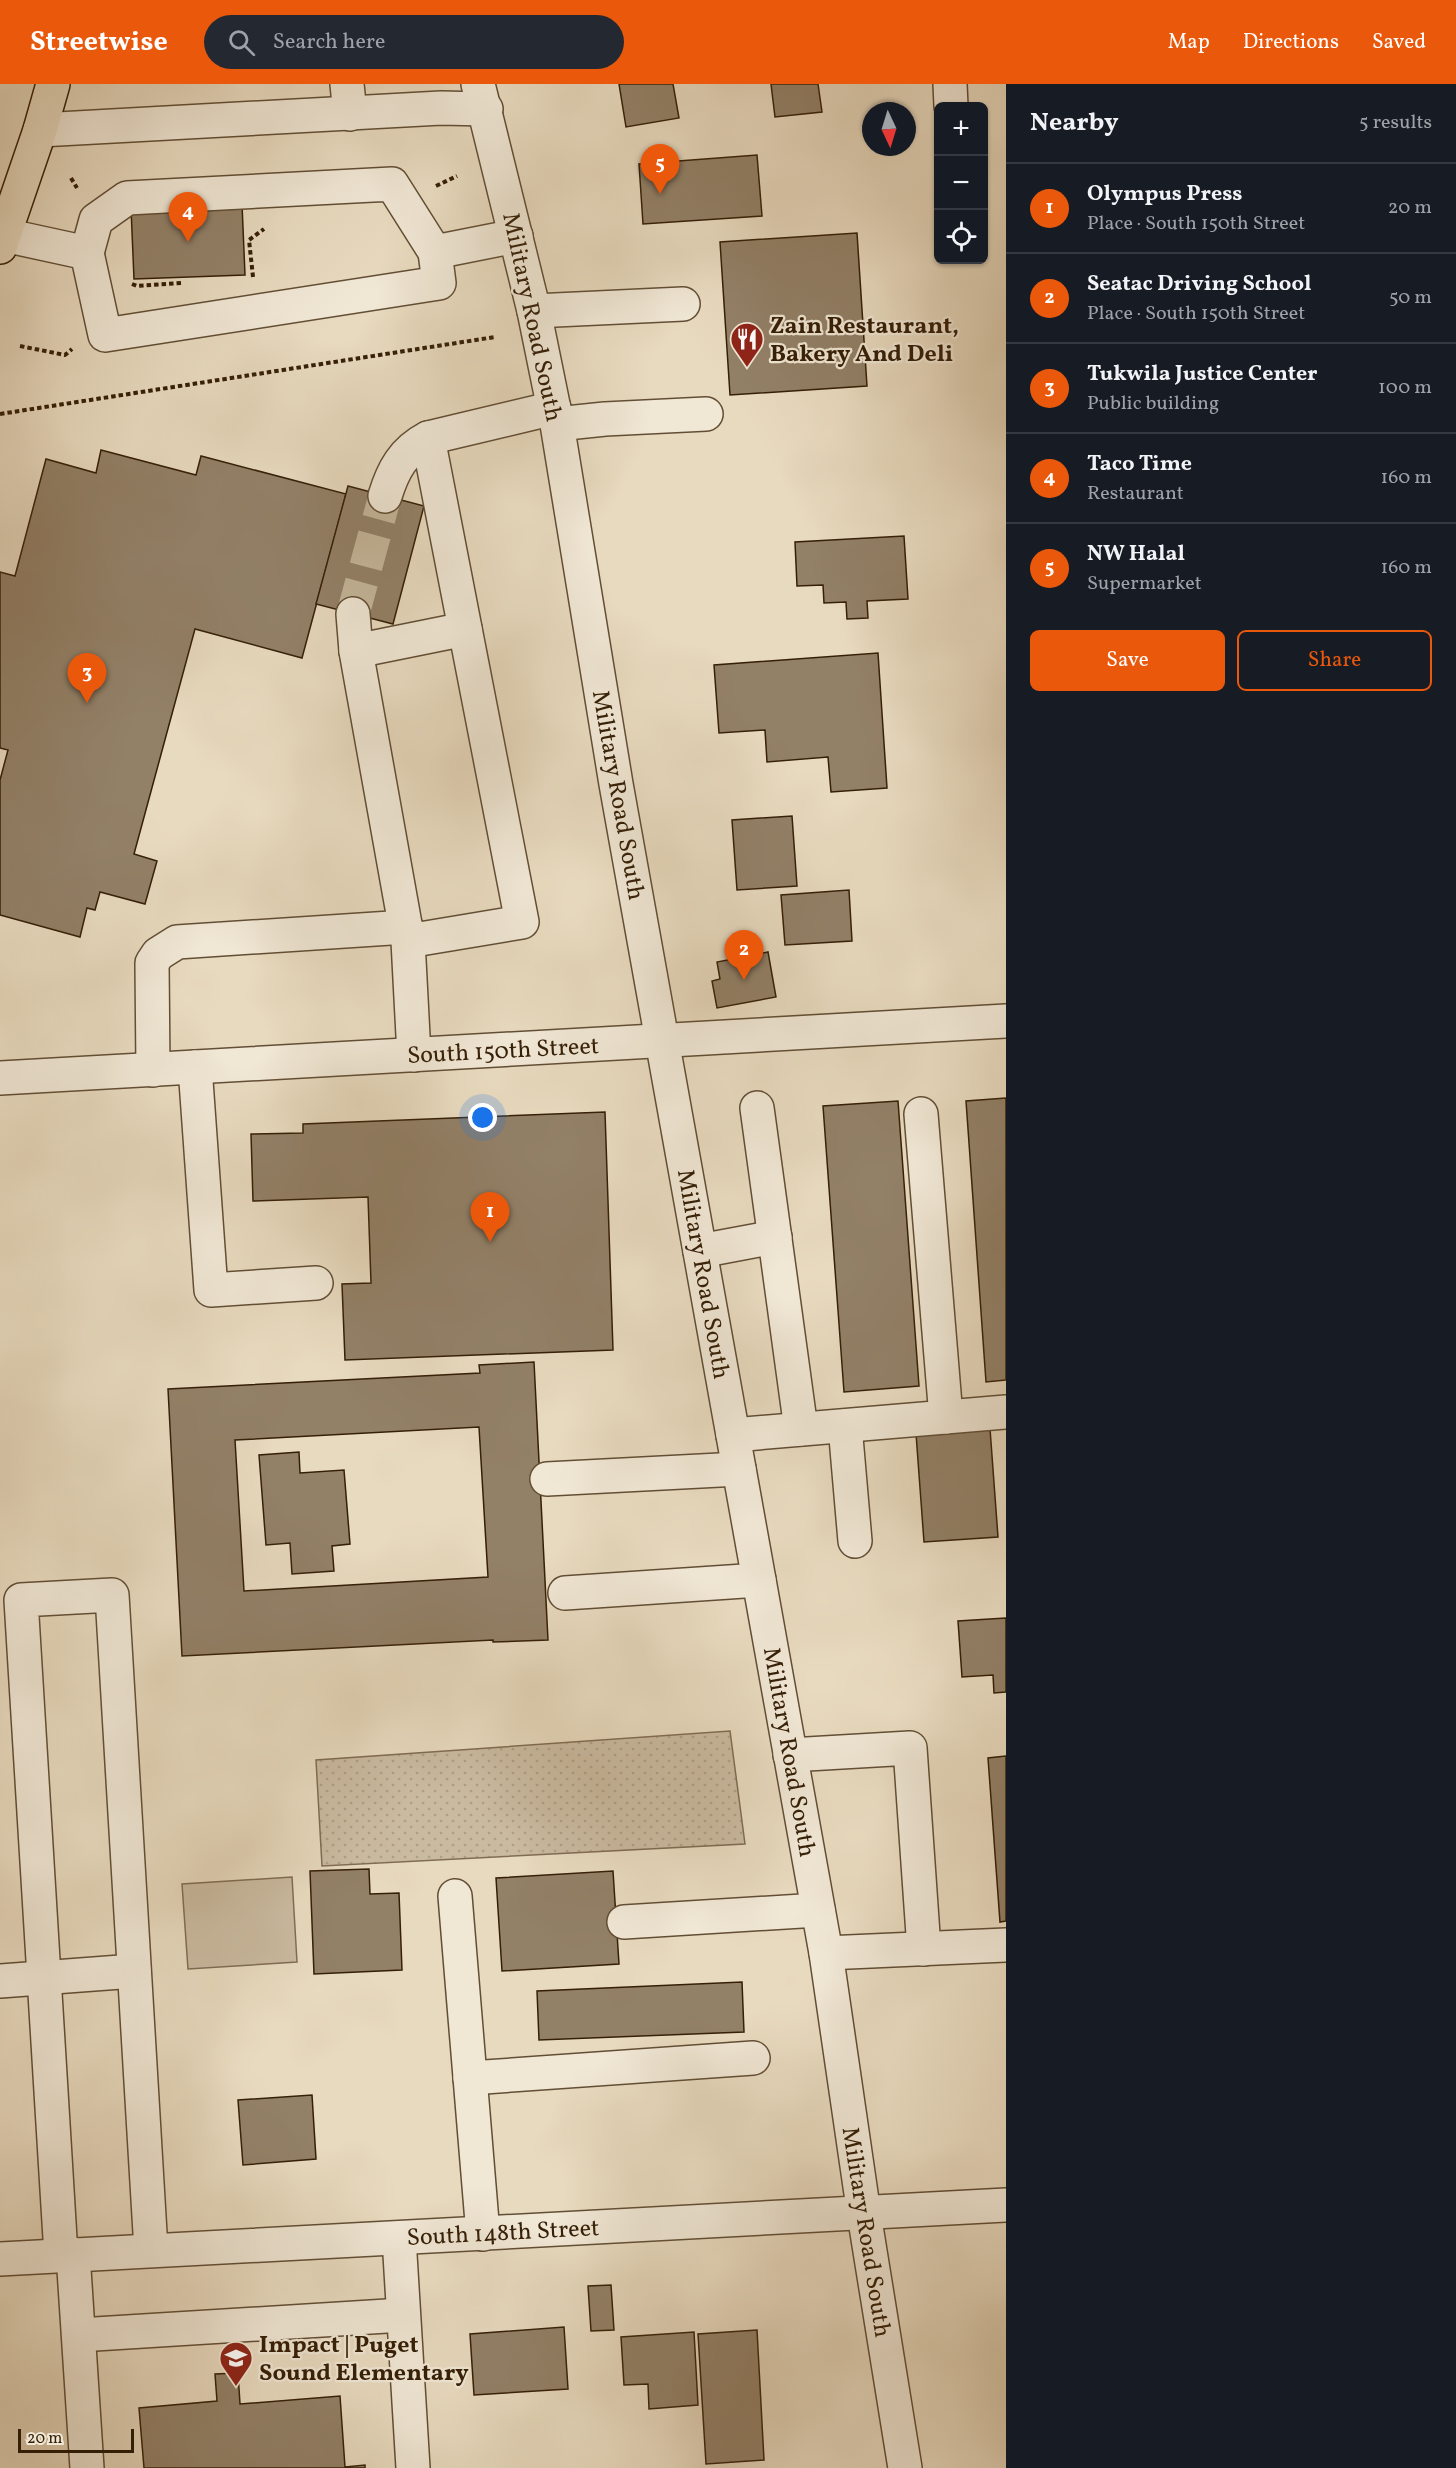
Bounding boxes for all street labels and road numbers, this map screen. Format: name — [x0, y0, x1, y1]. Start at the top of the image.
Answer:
street label: Military Road South — [492, 210, 570, 425]
street label: Military Road South — [582, 688, 652, 903]
street label: South 150th Street — [406, 1030, 600, 1074]
street label: Military Road South — [667, 1167, 737, 1382]
street label: Military Road South — [753, 1645, 823, 1860]
street label: Military Road South — [832, 2125, 898, 2340]
street label: South 148th Street — [406, 2212, 600, 2256]

